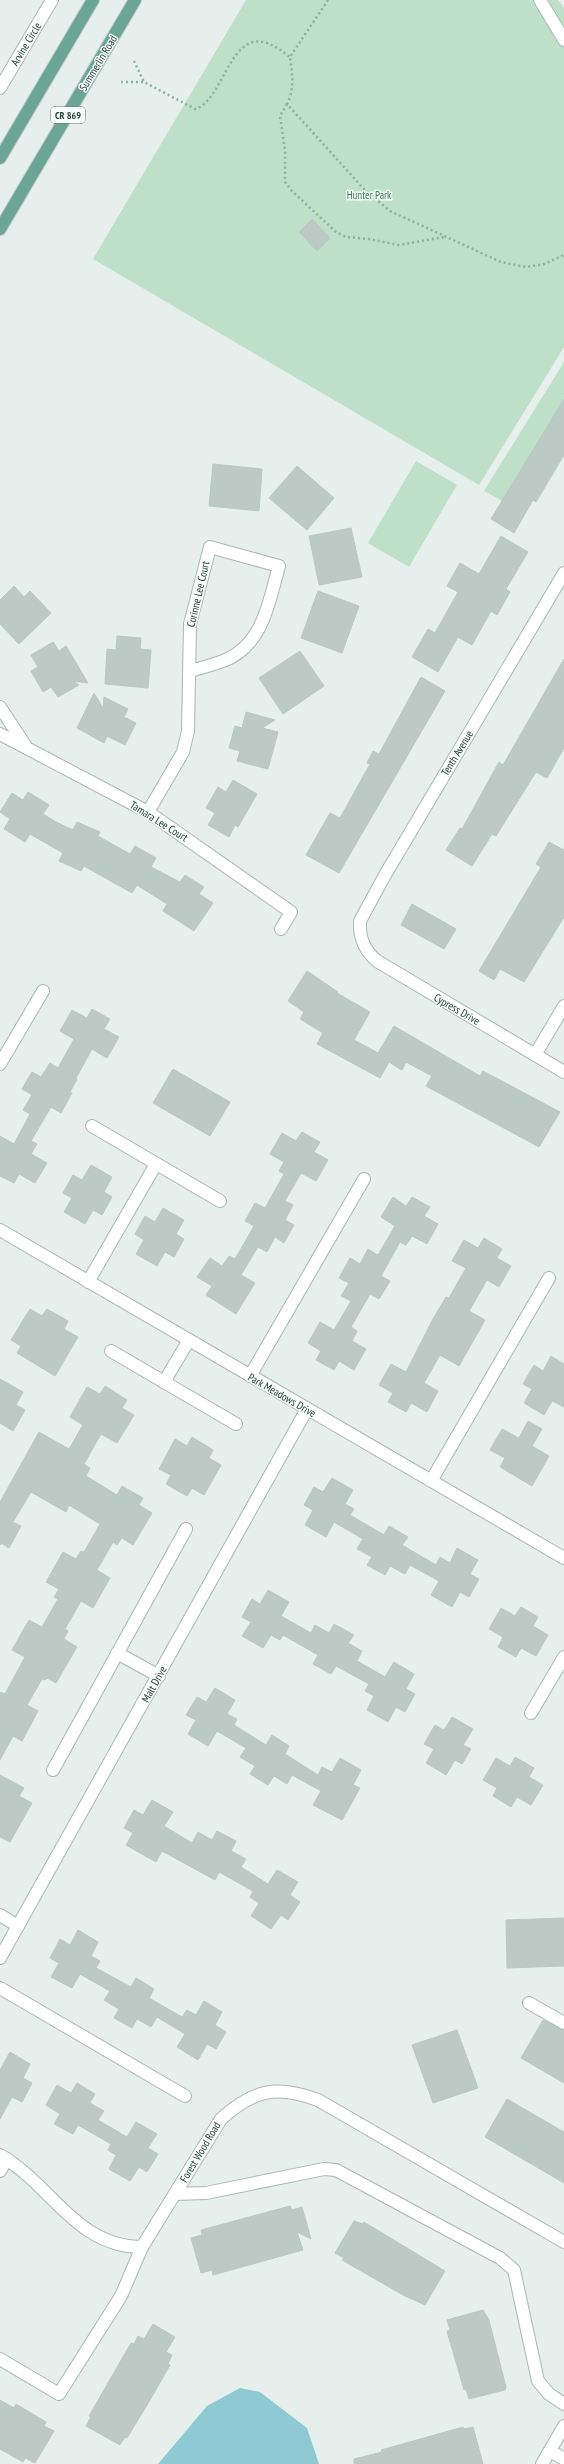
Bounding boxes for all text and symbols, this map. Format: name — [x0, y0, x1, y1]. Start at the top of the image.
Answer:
street label: Arvine Circle — [8, 19, 45, 68]
street label: Summerlin Road — [76, 33, 120, 93]
road number: CR 869 — [51, 107, 85, 123]
park label: Hunter Park — [347, 188, 392, 202]
street label: Corinne Lee Court — [184, 560, 212, 628]
street label: Tenth Avenue — [438, 727, 476, 778]
street label: Tamara Lee Court — [127, 798, 191, 844]
street label: Cypress Drive — [431, 990, 483, 1028]
street label: Park Meadows Drive — [245, 1370, 319, 1420]
street label: Malt Drive — [138, 1663, 170, 1705]
street label: Forest Wood Road — [176, 2119, 224, 2185]

